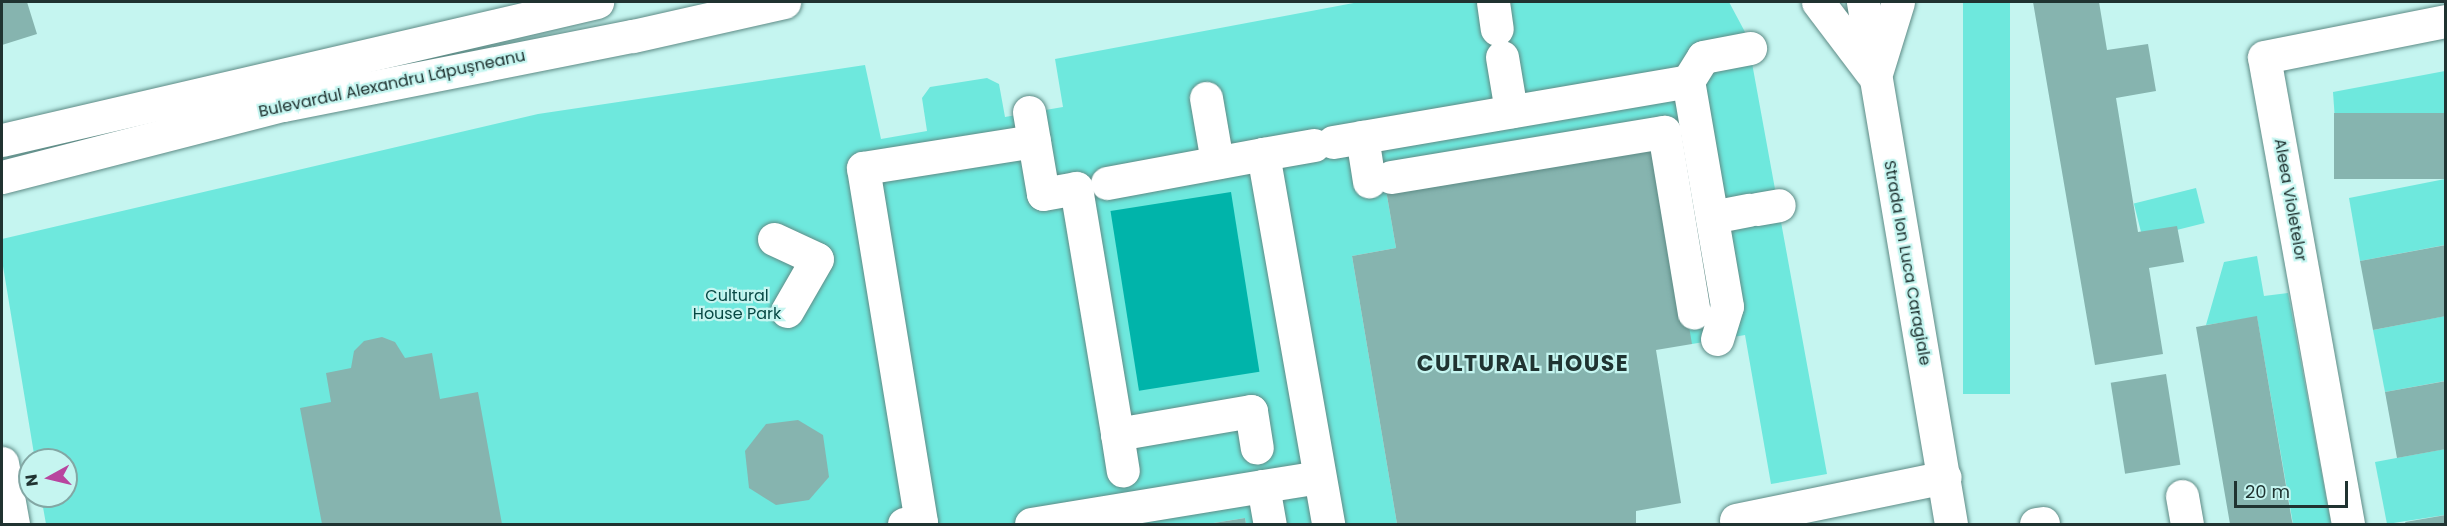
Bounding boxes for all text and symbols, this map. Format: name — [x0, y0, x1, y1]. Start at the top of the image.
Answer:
street label: Bulevardul Alexandru Lăpușneanu — [257, 46, 527, 122]
street label: Aleea Violetelor — [2270, 137, 2310, 263]
street label: Strada Ion Luca Caragiale — [1879, 159, 1935, 367]
park label: Cultural House Park — [693, 286, 781, 324]
district label: CULTURAL HOUSE — [1417, 351, 1629, 377]
north arrow — [18, 448, 78, 508]
scale bar — [2237, 469, 2351, 507]
text: N — [19, 473, 44, 488]
text: 20 m — [2245, 479, 2290, 504]

